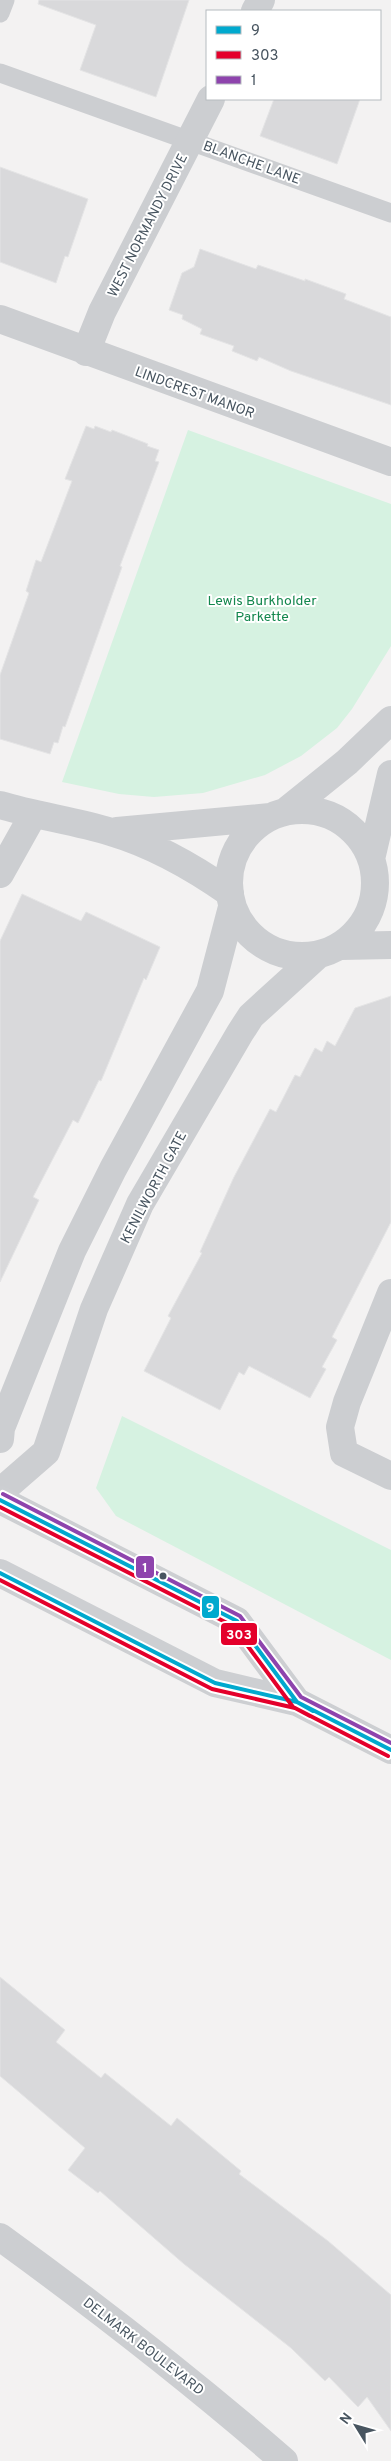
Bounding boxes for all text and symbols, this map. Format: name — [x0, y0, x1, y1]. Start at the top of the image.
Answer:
legend — [206, 10, 381, 100]
text: 9 — [251, 22, 260, 41]
text: 303 — [251, 47, 279, 66]
text: 1 — [251, 72, 257, 91]
street label: BLANCHE LANE — [201, 138, 302, 189]
street label: WEST NORMANDY DRIVE — [105, 151, 192, 300]
street label: LINDCREST MANOR — [132, 364, 257, 423]
park label: Lewis Burkholder Parkette — [207, 593, 317, 626]
street label: KENILWORTH GATE — [118, 1129, 191, 1247]
line badge: 1 — [135, 1555, 155, 1579]
text: 1 — [142, 1560, 148, 1577]
unlabelled marker — [158, 1571, 168, 1581]
line badge: 9 — [201, 1595, 220, 1619]
text: 9 — [206, 1600, 214, 1617]
line badge: 303 — [220, 1622, 258, 1646]
text: 303 — [226, 1627, 252, 1644]
street label: DELMARK BOULEVARD — [79, 2295, 207, 2400]
north arrow — [331, 2401, 381, 2451]
text: N — [337, 2410, 357, 2428]

